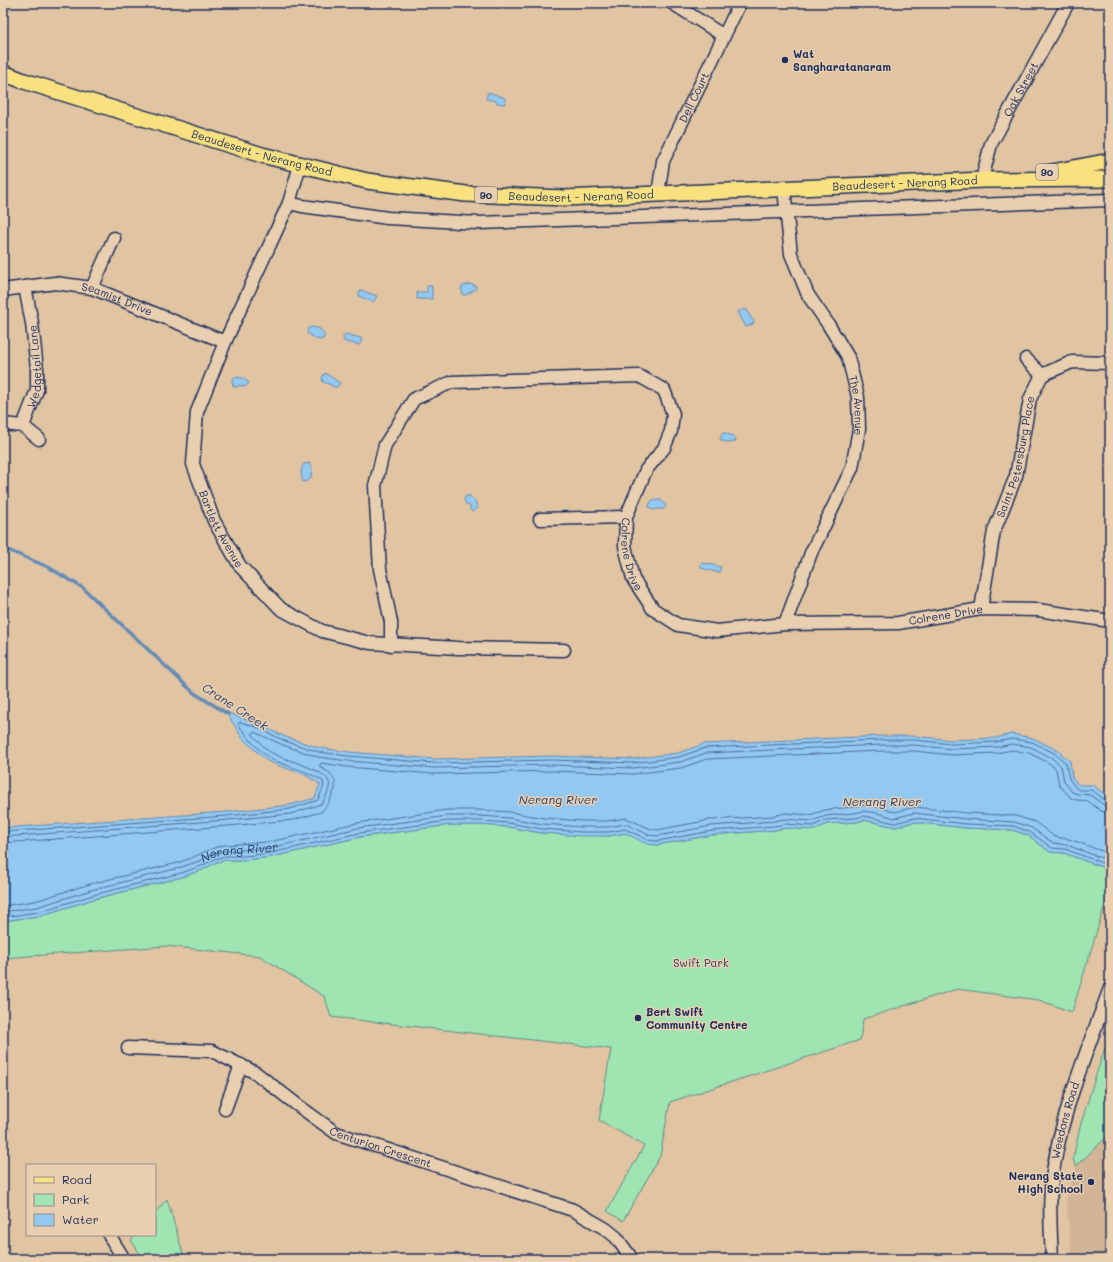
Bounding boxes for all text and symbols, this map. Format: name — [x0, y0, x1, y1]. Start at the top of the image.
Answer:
place label: Wat Sangharatanaram — [793, 46, 891, 74]
marker: Wat Sangharatanaram — [780, 55, 790, 65]
street label: Oak Street — [999, 59, 1041, 119]
street label: Dell Court — [675, 69, 712, 125]
street label: Beaudesert - Nerang Road — [190, 126, 334, 179]
road number: 90 — [1036, 164, 1058, 180]
street label: Beaudesert - Nerang Road — [832, 172, 978, 193]
street label: Beaudesert - Nerang Road — [508, 186, 654, 205]
road number: 90 — [475, 187, 497, 203]
street label: Seamist Drive — [81, 279, 155, 319]
street label: Wedgetail Lane — [23, 324, 44, 410]
street label: The Avenue — [846, 374, 867, 437]
street label: Saint Petersburg Place — [992, 394, 1037, 519]
street label: Bartlett Avenue — [196, 488, 247, 570]
street label: Colrene Drive — [618, 517, 647, 594]
street label: Colrene Drive — [908, 601, 984, 628]
water label: Crane Creek — [199, 679, 272, 734]
water label: Nerang River — [519, 791, 597, 807]
water label: Nerang River — [843, 793, 921, 809]
water label: Nerang River — [198, 837, 280, 866]
park label: Swift Park — [673, 955, 729, 970]
place label: Bert Swift Community Centre — [646, 1004, 748, 1032]
marker: Bert Swift Community Centre — [633, 1013, 643, 1023]
street label: Weedons Road — [1047, 1080, 1082, 1160]
street label: Centurion Crescent — [327, 1123, 434, 1171]
legend — [26, 1164, 156, 1236]
place label: Nerang State High School — [1009, 1168, 1083, 1196]
text: Road — [62, 1171, 92, 1187]
marker: Nerang State High School — [1086, 1177, 1096, 1187]
text: Park — [62, 1191, 89, 1207]
text: Water — [62, 1211, 99, 1227]

